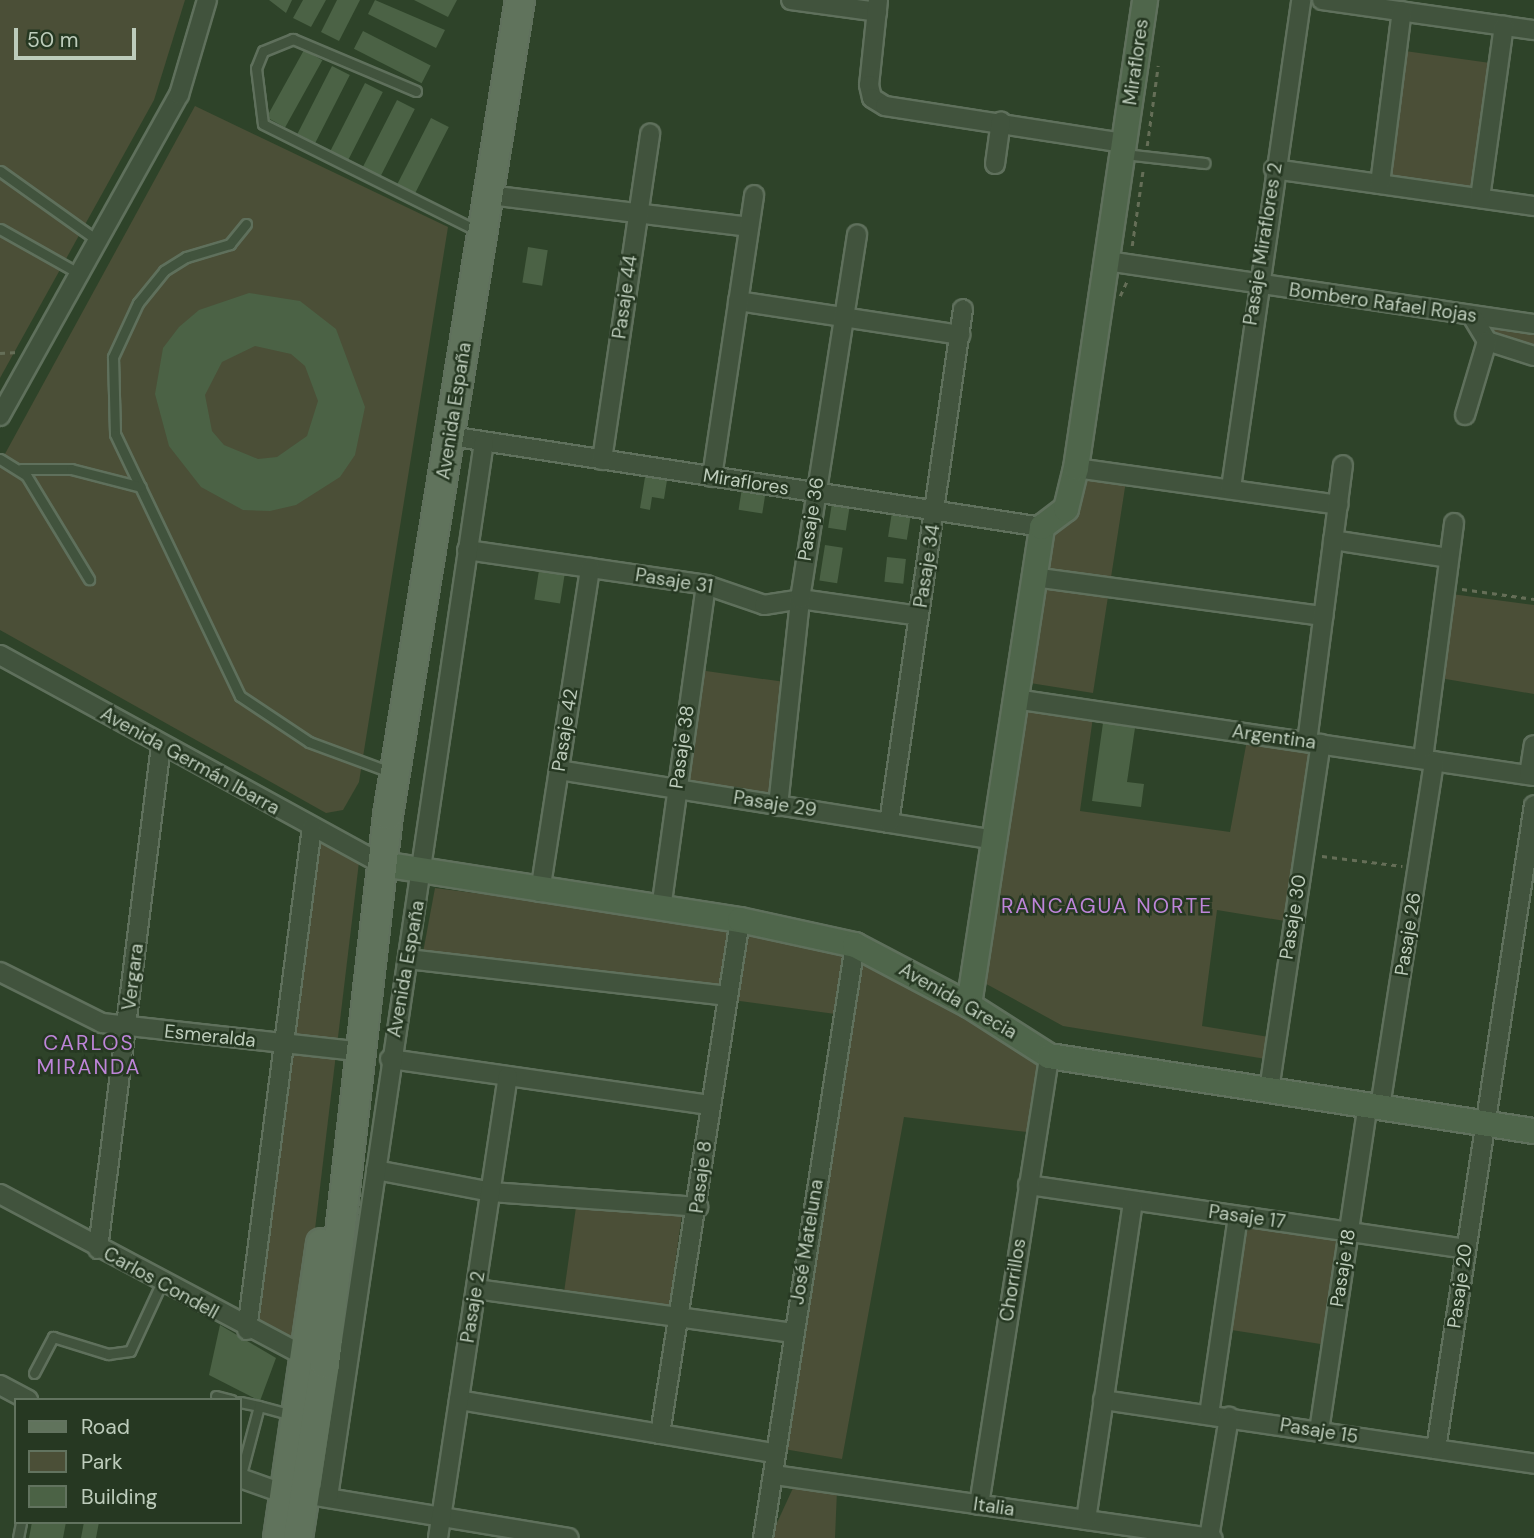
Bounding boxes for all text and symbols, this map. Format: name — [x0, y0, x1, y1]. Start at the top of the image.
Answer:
scale bar — [18, 14, 140, 58]
street label: Miraflores — [1119, 17, 1153, 107]
text: 50 m — [27, 26, 78, 54]
street label: Pasaje Miraflores 2 — [1239, 161, 1287, 327]
street label: Pasaje 44 — [608, 254, 642, 340]
street label: Bombero Rafael Rojas — [1288, 279, 1478, 327]
street label: Avenida España — [432, 341, 476, 481]
street label: Miraflores — [701, 464, 791, 500]
street label: Pasaje 36 — [793, 476, 829, 562]
street label: Pasaje 34 — [909, 523, 945, 609]
street label: Pasaje 31 — [634, 564, 714, 598]
street label: Pasaje 42 — [547, 687, 583, 773]
street label: Avenida Germán Ibarra — [96, 702, 284, 820]
street label: Pasaje 38 — [665, 704, 699, 790]
street label: Argentina — [1231, 720, 1317, 754]
street label: Pasaje 29 — [732, 786, 818, 822]
street label: Pasaje 30 — [1275, 873, 1311, 961]
street label: Pasaje 26 — [1390, 891, 1426, 977]
district label: RANCAGUA NORTE — [1003, 893, 1211, 919]
street label: Avenida España — [383, 899, 429, 1039]
street label: Vergara — [118, 942, 148, 1012]
street label: Avenida Grecia — [895, 958, 1021, 1044]
street label: Esmeralda — [163, 1020, 257, 1052]
district label: CARLOS MIRANDA — [37, 1030, 141, 1080]
street label: Pasaje 8 — [685, 1139, 717, 1215]
street label: José Mateluna — [786, 1178, 828, 1306]
street label: Pasaje 17 — [1207, 1200, 1287, 1234]
street label: Pasaje 18 — [1326, 1227, 1360, 1309]
street label: Chorrillos — [995, 1237, 1031, 1323]
street label: Carlos Condell — [99, 1242, 223, 1324]
street label: Pasaje 20 — [1443, 1242, 1477, 1330]
street label: Pasaje 2 — [456, 1270, 490, 1344]
legend — [14, 1398, 242, 1524]
text: Road — [81, 1413, 130, 1441]
street label: Pasaje 15 — [1278, 1414, 1360, 1448]
text: Park — [81, 1448, 122, 1476]
text: Building — [81, 1483, 157, 1511]
street label: Italia — [972, 1493, 1016, 1521]

